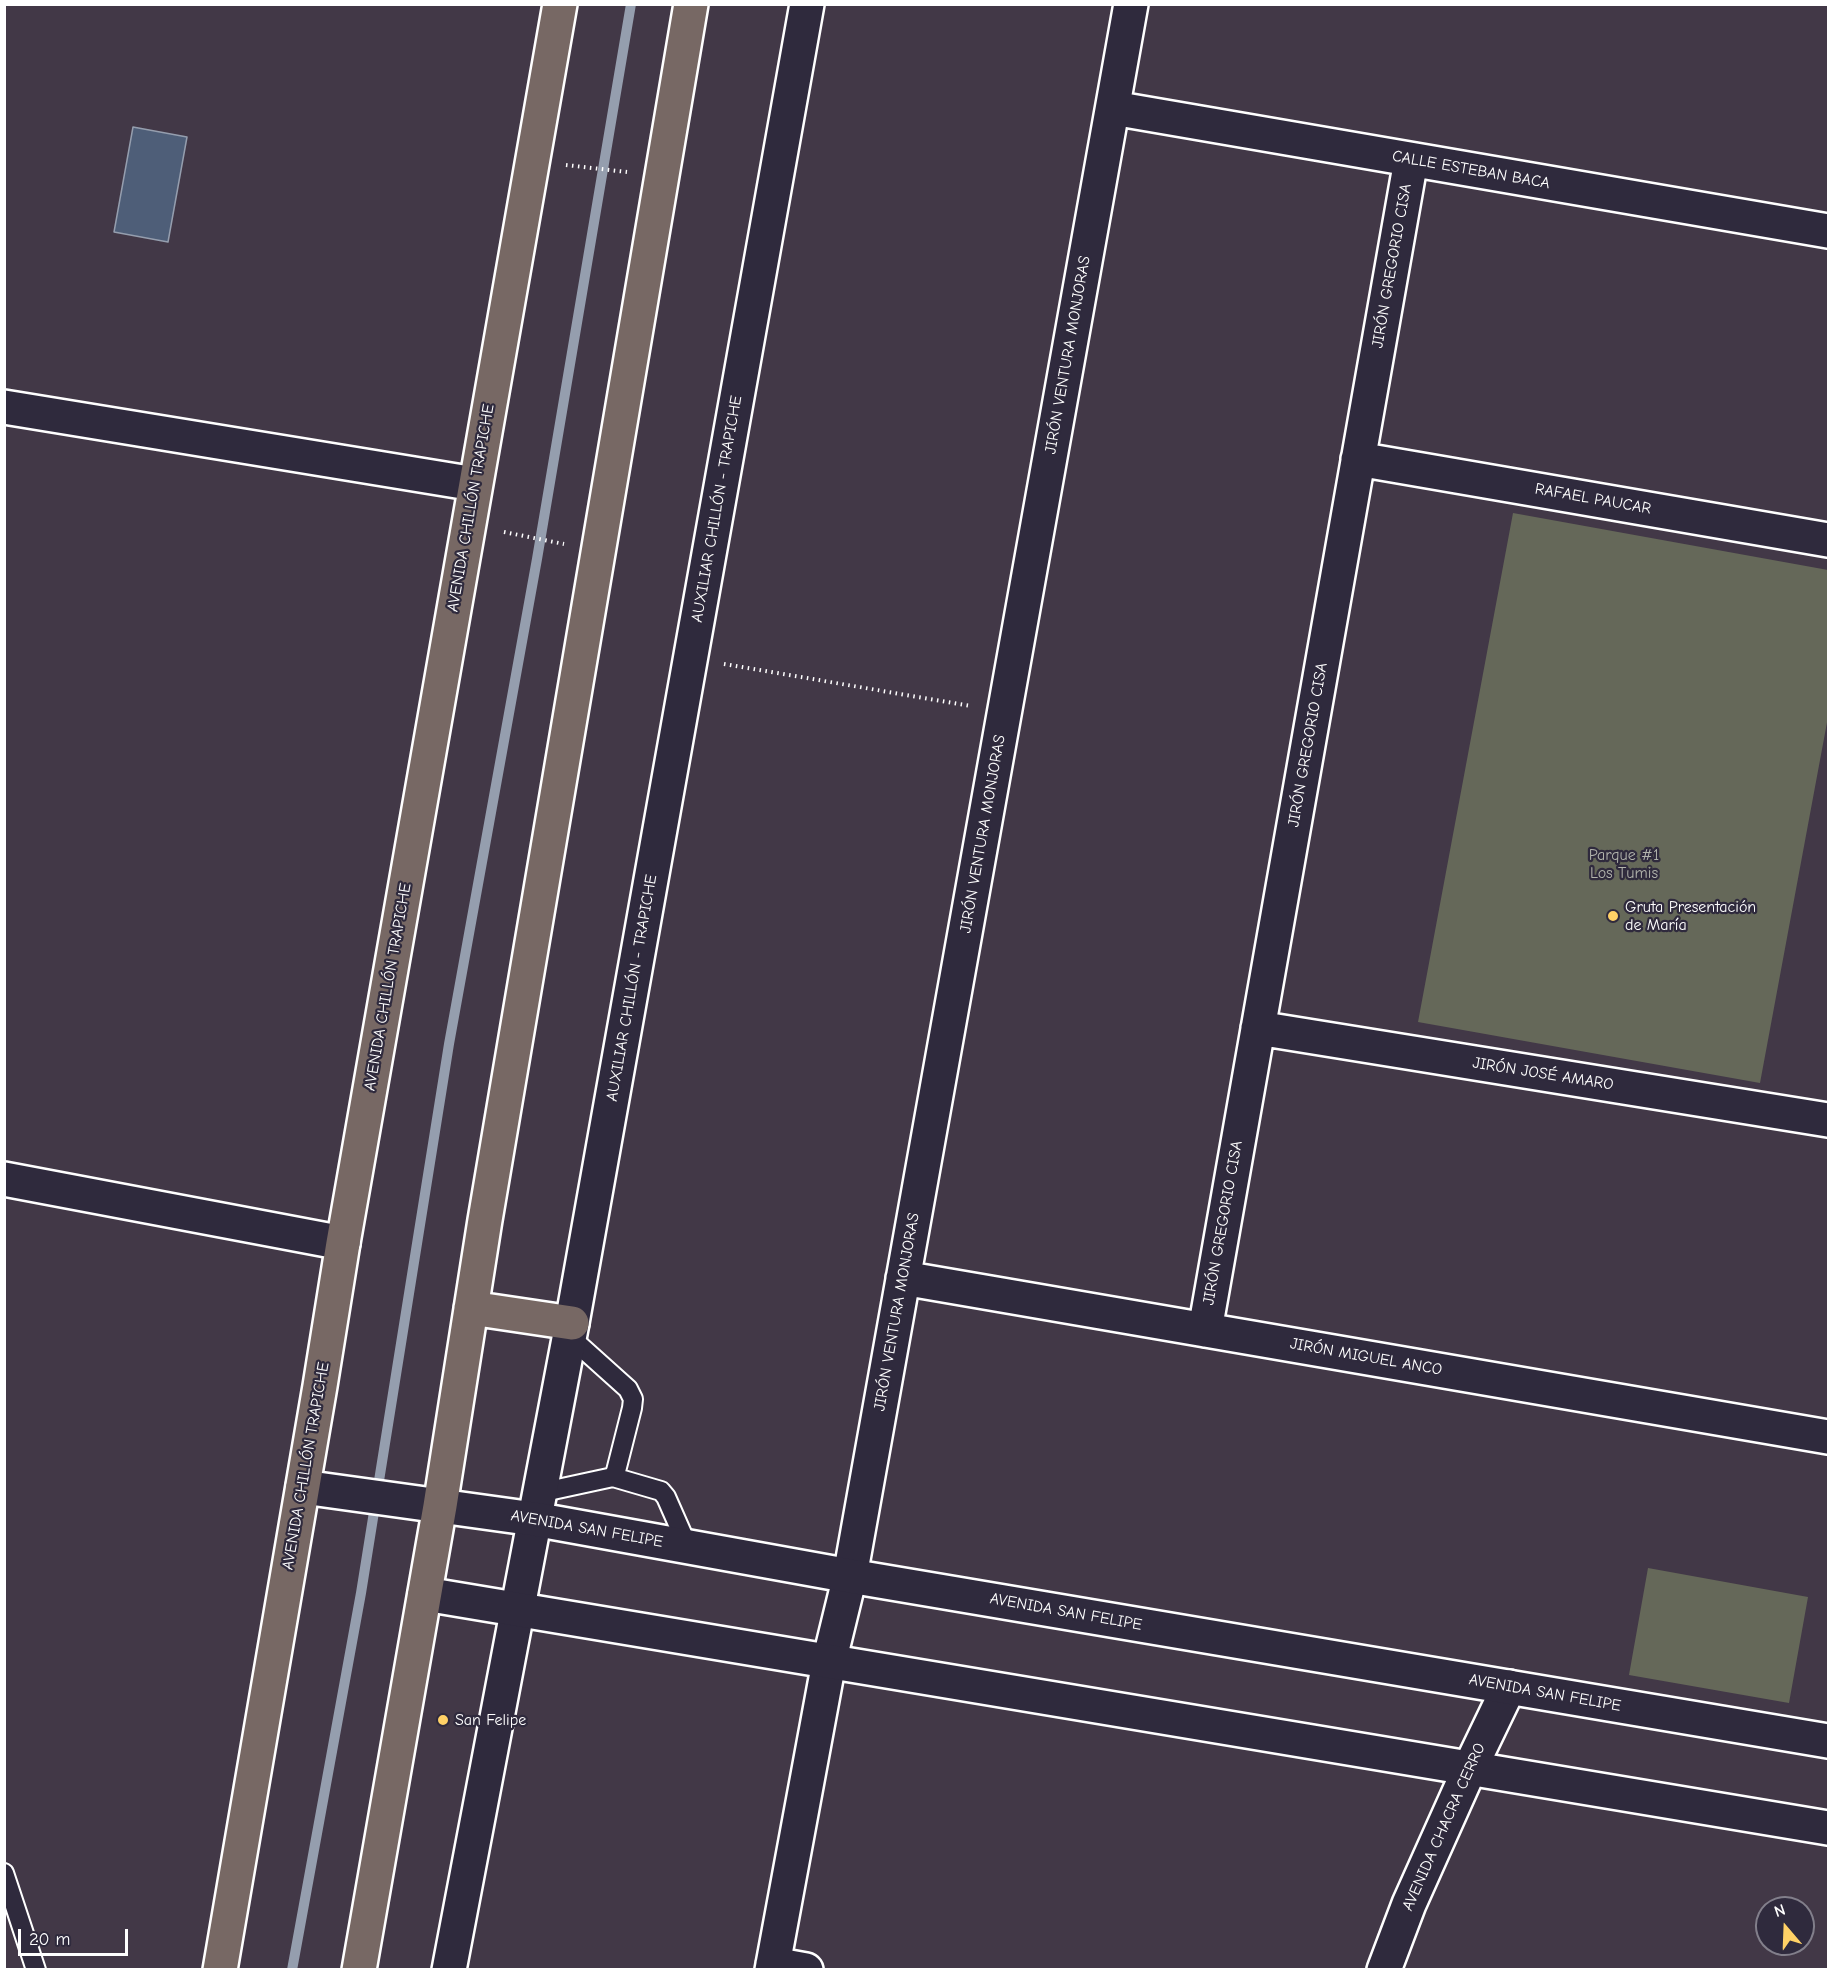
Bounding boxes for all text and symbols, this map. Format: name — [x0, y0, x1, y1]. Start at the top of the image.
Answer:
street label: CALLE ESTEBAN BACA — [1391, 147, 1551, 193]
street label: JIRÓN GREGORIO CISA — [1368, 182, 1416, 350]
street label: JIRÓN VENTURA MONJORAS — [1041, 254, 1095, 456]
street label: AUXILIAR CHILLÓN - TRAPICHE — [688, 394, 746, 624]
street label: AVENIDA CHILLÓN TRAPICHE — [443, 403, 499, 613]
street label: RAFAEL PAUCAR — [1533, 479, 1653, 519]
street label: JIRÓN GREGORIO CISA — [1284, 661, 1332, 829]
street label: JIRÓN VENTURA MONJORAS — [956, 733, 1010, 935]
park label: Parque #1 Los Tumis — [1589, 845, 1659, 883]
street label: AUXILIAR CHILLÓN - TRAPICHE — [603, 873, 661, 1103]
street label: AVENIDA CHILLÓN TRAPICHE — [360, 882, 416, 1092]
place label: Gruta Presentación de María — [1625, 897, 1756, 935]
marker: Gruta Presentación de María — [1606, 909, 1620, 923]
street label: JIRÓN JOSÉ AMARO — [1471, 1053, 1615, 1095]
street label: JIRÓN GREGORIO CISA — [1199, 1139, 1247, 1307]
street label: JIRÓN VENTURA MONJORAS — [870, 1211, 924, 1413]
street label: JIRÓN MIGUEL ANCO — [1289, 1334, 1443, 1380]
street label: AVENIDA CHILLÓN TRAPICHE — [278, 1361, 334, 1571]
street label: AVENIDA SAN FELIPE — [509, 1506, 665, 1552]
street label: AVENIDA SAN FELIPE — [988, 1589, 1144, 1635]
street label: AVENIDA SAN FELIPE — [1467, 1670, 1623, 1716]
place label: San Felipe — [455, 1710, 526, 1730]
marker: San Felipe — [436, 1713, 450, 1727]
street label: AVENIDA CHACRA CERRO — [1398, 1740, 1490, 1914]
north arrow — [1755, 1896, 1815, 1956]
text: N — [1772, 1901, 1788, 1921]
scale bar — [21, 1917, 130, 1955]
text: 20 m — [29, 1929, 70, 1950]

